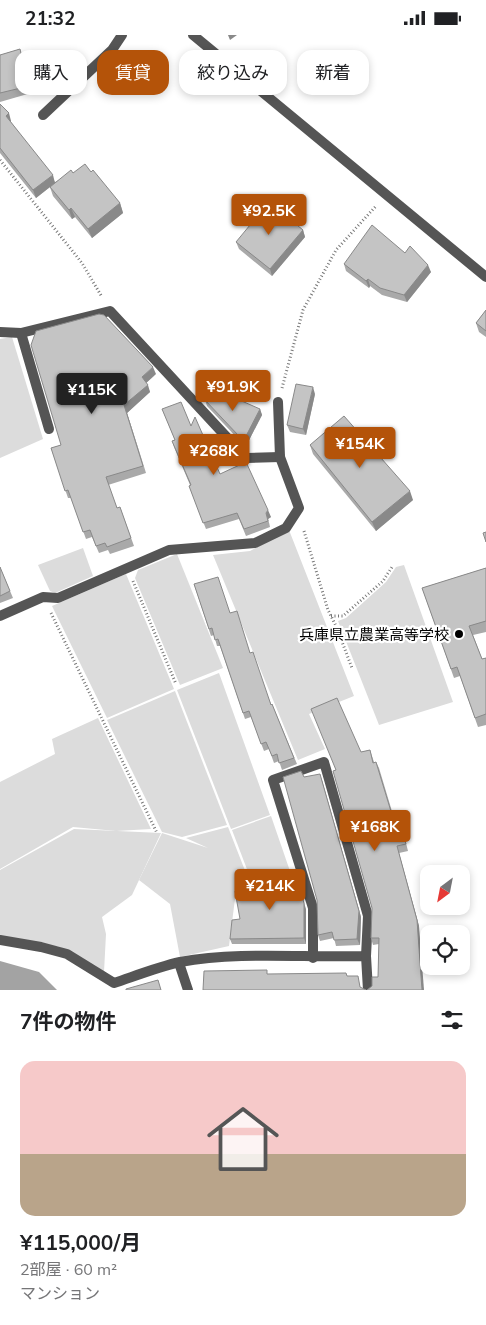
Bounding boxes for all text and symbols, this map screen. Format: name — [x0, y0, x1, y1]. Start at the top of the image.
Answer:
text: 21:32 — [25, 6, 75, 30]
chip: 購入 — [15, 50, 87, 95]
chip: 賃貸 — [97, 50, 169, 95]
chip: 絞り込み — [179, 50, 287, 95]
chip: 新着 — [297, 50, 369, 95]
pin: ¥92.5K — [228, 193, 310, 236]
text: ¥92.5K — [242, 200, 296, 220]
pin: ¥91.9K — [192, 369, 274, 412]
pin: ¥115K — [57, 373, 127, 415]
text: ¥91.9K — [206, 376, 260, 396]
text: ¥115K — [67, 379, 117, 399]
pin: ¥154K — [325, 427, 395, 469]
pin: ¥268K — [179, 433, 249, 476]
text: ¥154K — [335, 433, 385, 453]
text: ¥268K — [189, 440, 239, 460]
place label: 兵庫県立農業高等学校 — [299, 625, 449, 644]
marker: 兵庫県立農業高等学校 — [453, 628, 465, 640]
pin: ¥168K — [340, 809, 410, 852]
text: ¥168K — [350, 816, 400, 836]
north arrow — [420, 865, 470, 915]
map controls — [420, 865, 470, 975]
pin: ¥214K — [235, 869, 305, 911]
text: ¥214K — [245, 875, 295, 895]
button: locate — [420, 925, 470, 975]
icon: filters — [438, 1006, 466, 1034]
text: 7件の物件 — [20, 1008, 117, 1034]
icon: home — [198, 1094, 288, 1184]
text: ¥115,000/月 — [20, 1229, 141, 1255]
text: 2部屋 · 60 m² — [20, 1259, 117, 1279]
text: マンション — [20, 1283, 100, 1303]

